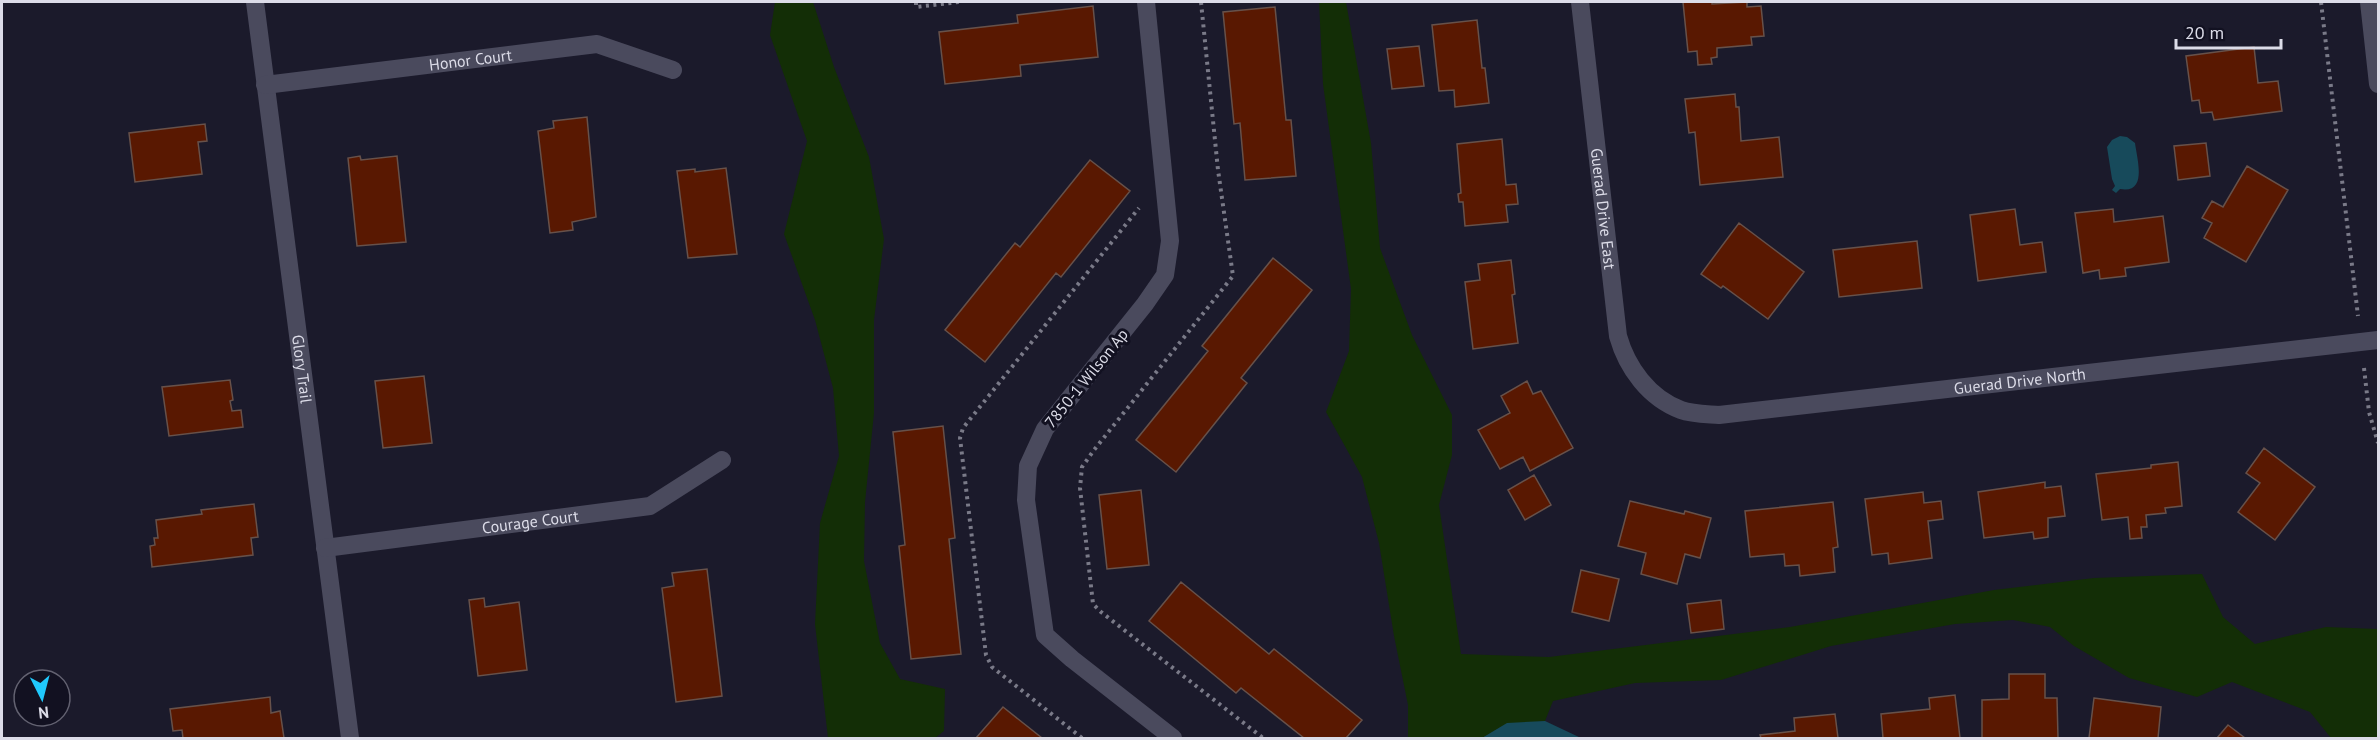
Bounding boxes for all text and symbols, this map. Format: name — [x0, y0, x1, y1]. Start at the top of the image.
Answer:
scale bar — [2176, 12, 2281, 50]
text: 20 m — [2185, 21, 2224, 44]
street label: Honor Court — [428, 45, 514, 75]
street label: Guerad Drive East — [1587, 147, 1620, 271]
street label: 7850-1 Wilson Ap — [1040, 325, 1132, 431]
street label: Glory Trail — [288, 334, 317, 405]
street label: Guerad Drive North — [1953, 363, 2087, 398]
street label: Courage Court — [481, 505, 580, 538]
north arrow — [12, 668, 72, 728]
text: N — [37, 702, 50, 723]

